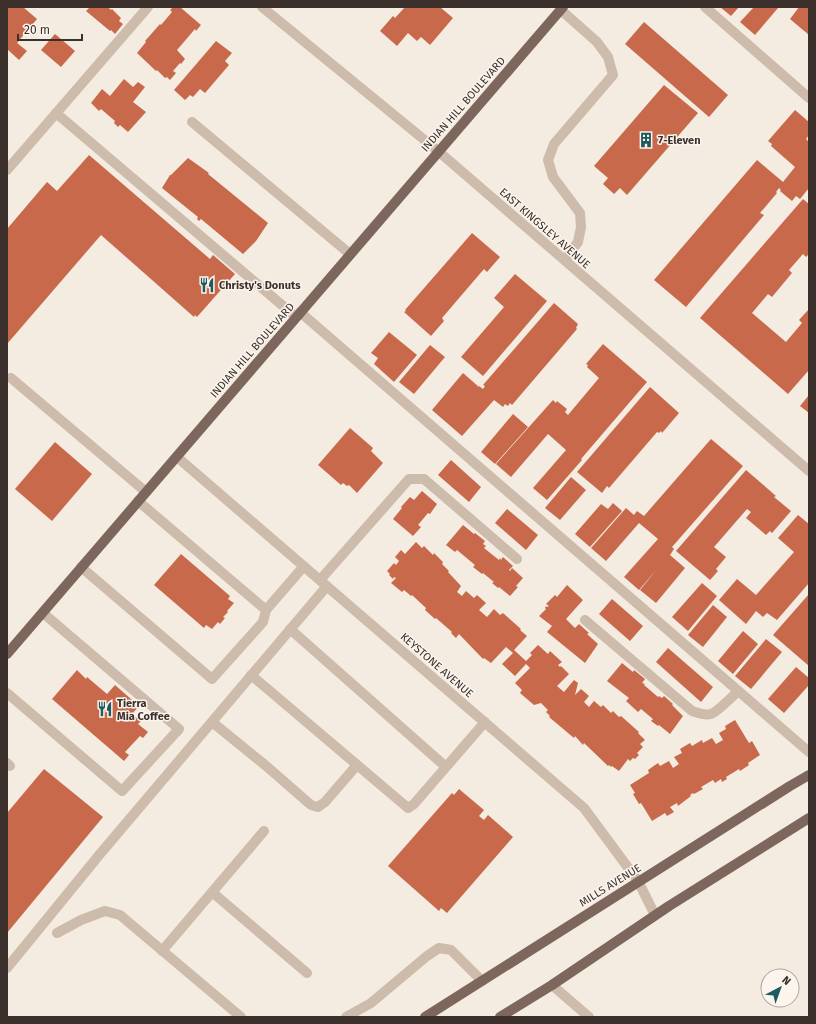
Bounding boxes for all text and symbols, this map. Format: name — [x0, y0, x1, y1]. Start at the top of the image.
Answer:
scale bar — [18, 16, 82, 42]
text: 20 m — [24, 23, 50, 37]
street label: INDIAN HILL BOULEVARD — [419, 54, 508, 154]
building icon: 7-Eleven — [637, 131, 655, 149]
place label: 7-Eleven — [658, 134, 700, 147]
street label: EAST KINGSLEY AVENUE — [497, 185, 593, 271]
restaurant icon: Christy's Donuts — [198, 276, 216, 294]
place label: Christy's Donuts — [219, 279, 301, 292]
street label: INDIAN HILL BOULEVARD — [208, 300, 297, 400]
street label: KEYSTONE AVENUE — [398, 630, 476, 701]
place label: Tierra Mia Coffee — [117, 697, 170, 723]
restaurant icon: Tierra Mia Coffee — [96, 700, 114, 718]
street label: MILLS AVENUE — [577, 861, 644, 910]
north arrow — [760, 968, 800, 1008]
text: N — [779, 974, 793, 988]

